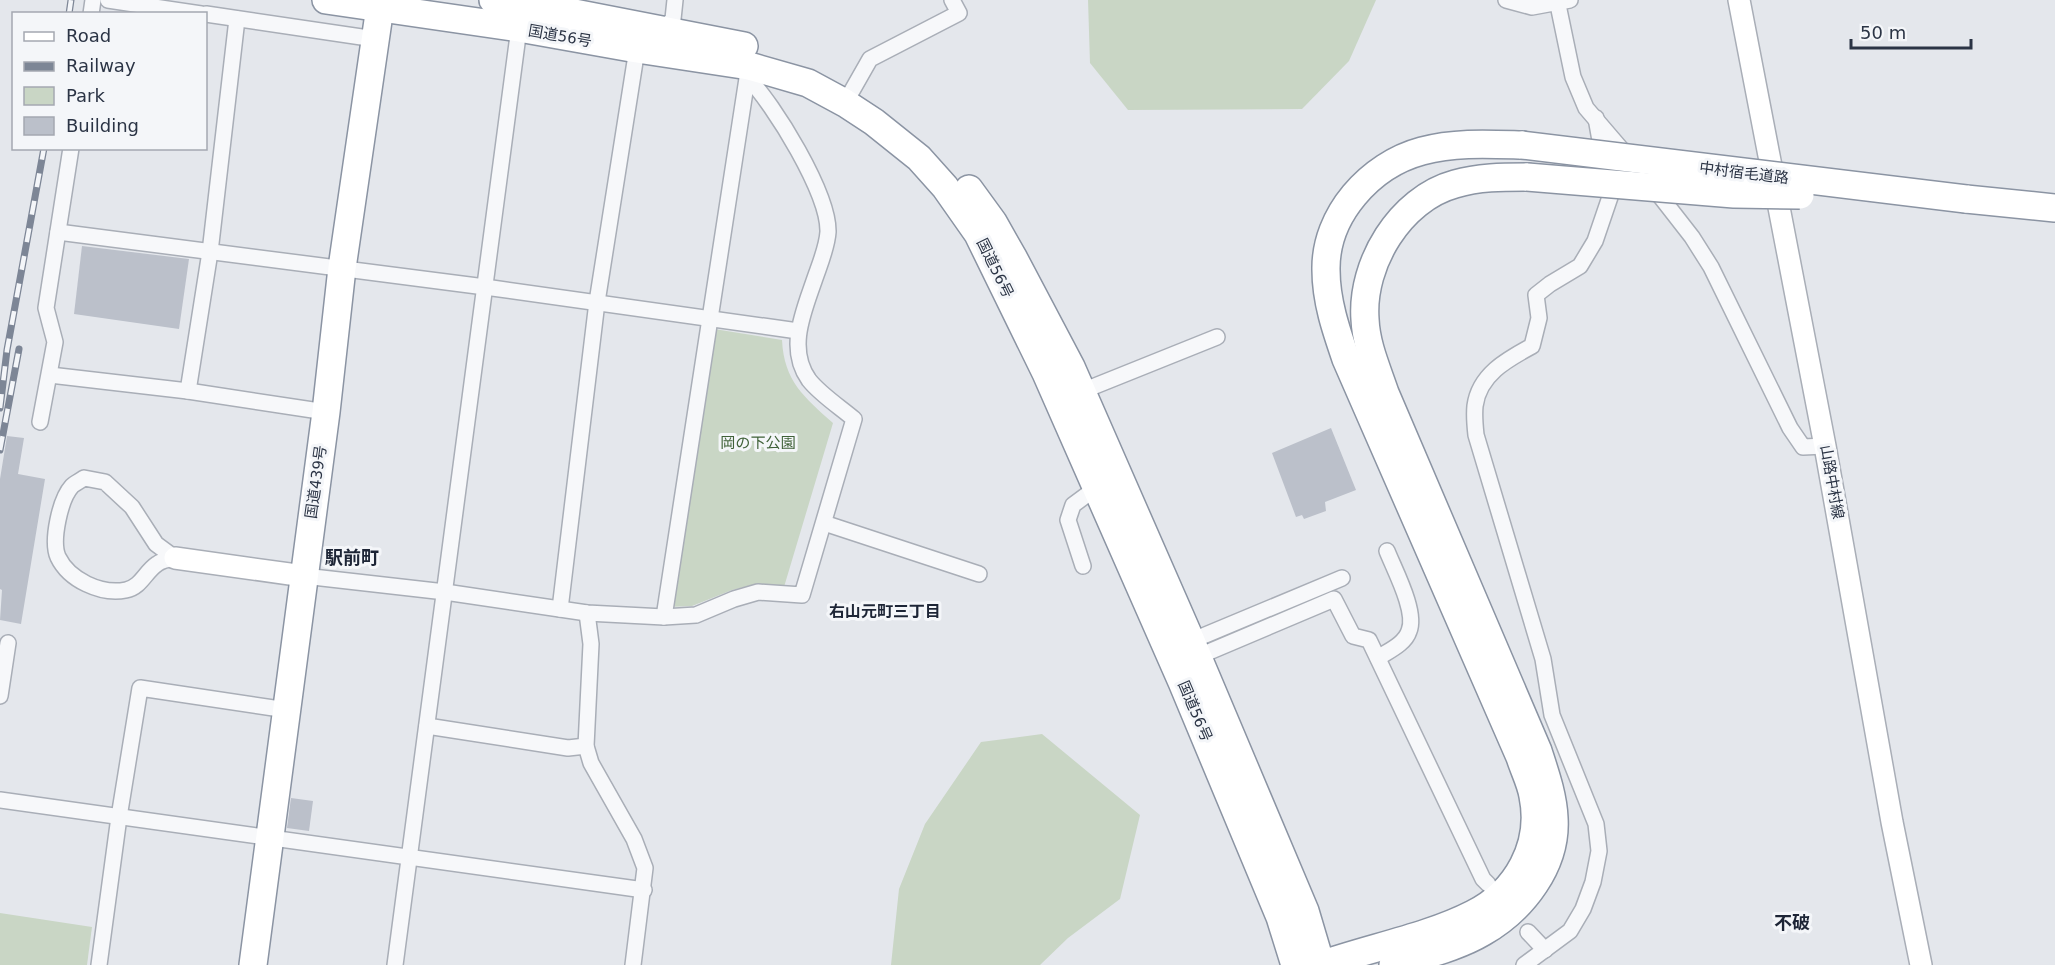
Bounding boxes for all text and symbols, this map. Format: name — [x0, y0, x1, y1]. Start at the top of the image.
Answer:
legend — [12, 12, 207, 150]
scale bar — [1851, 12, 1971, 50]
street label: 国道56号 — [527, 22, 593, 50]
text: 50 m — [1860, 22, 1906, 43]
text: Road — [66, 25, 111, 46]
text: Railway — [66, 55, 136, 76]
text: Park — [66, 85, 105, 106]
text: Building — [66, 115, 139, 136]
street label: 中村宿毛道路 — [1698, 159, 1790, 187]
street label: 国道56号 — [973, 235, 1017, 301]
park label: 岡の下公園 — [720, 434, 796, 452]
street label: 山路中村線 — [1817, 443, 1847, 521]
street label: 国道439号 — [302, 444, 330, 520]
district label: 駅前町 — [325, 547, 379, 568]
district label: 右山元町三丁目 — [829, 602, 941, 621]
street label: 国道56号 — [1174, 678, 1216, 744]
district label: 不破 — [1774, 912, 1810, 933]

